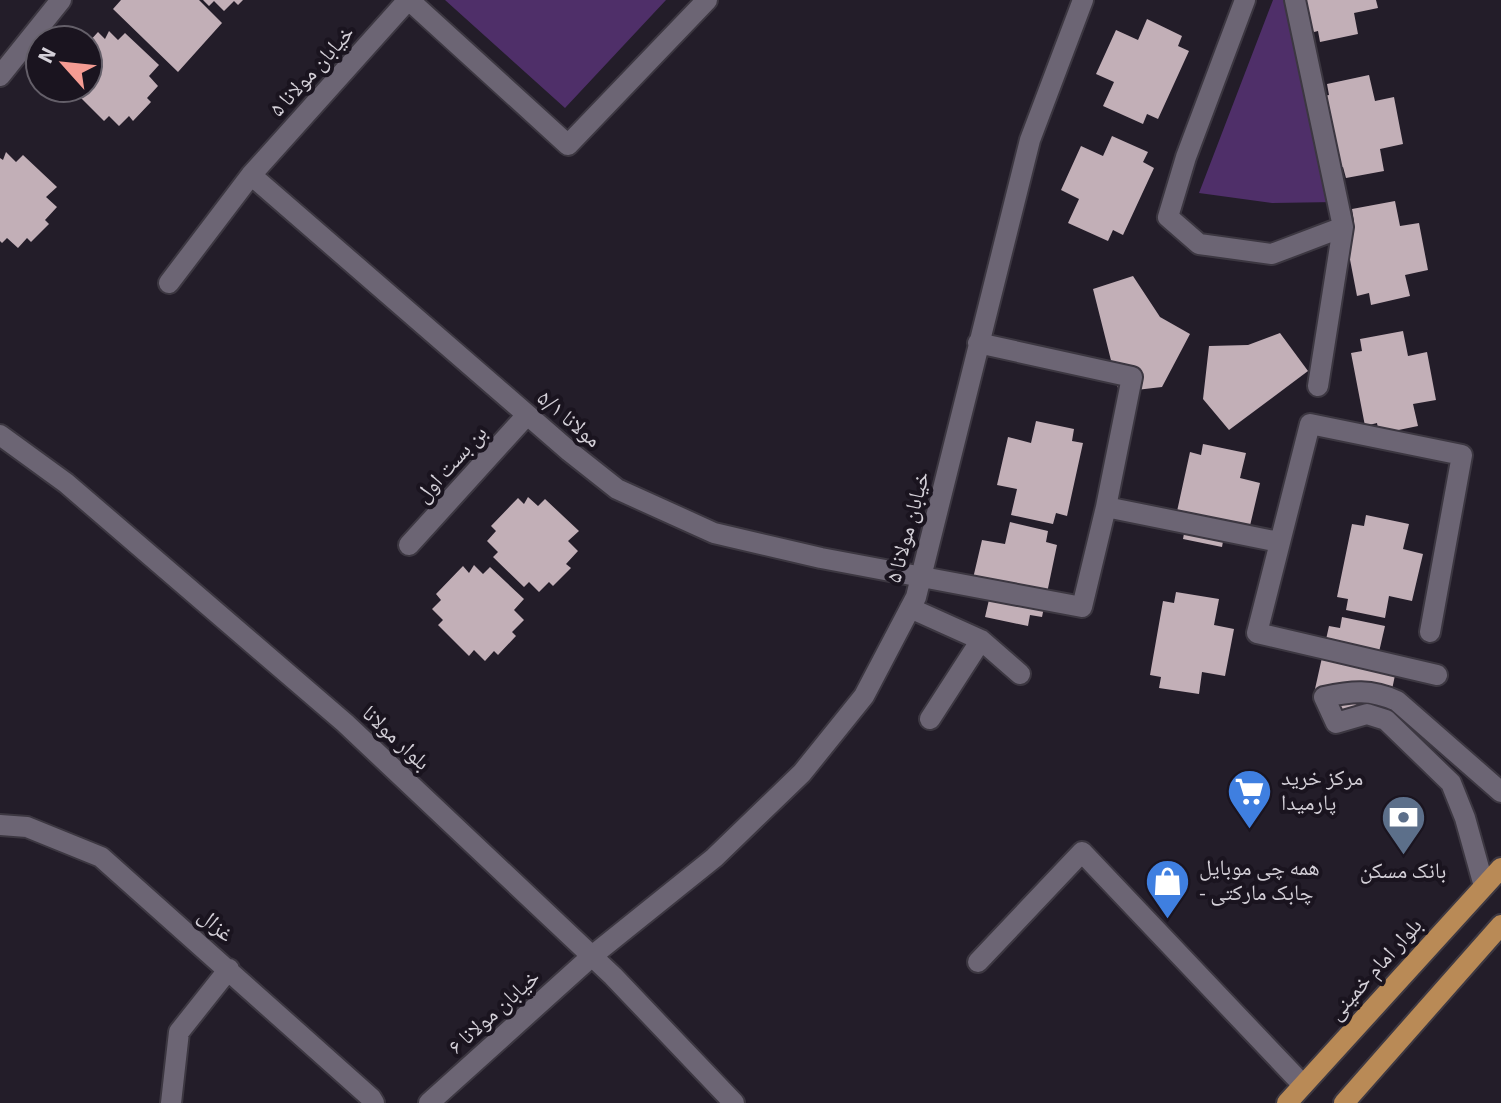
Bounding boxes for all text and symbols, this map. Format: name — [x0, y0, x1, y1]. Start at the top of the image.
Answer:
street label: خیابان مولانا ۵ — [262, 18, 362, 124]
north arrow — [24, 24, 104, 104]
text: N — [29, 42, 65, 69]
street label: مولانا ۵/۱ — [530, 383, 608, 455]
street label: بن بست اول — [407, 418, 495, 510]
street label: خیابان مولانا ۵ — [878, 468, 938, 586]
street label: بلوار مولانا — [355, 698, 437, 778]
place label: مرکز خرید پارمیدا — [1281, 762, 1363, 819]
supermarket icon: مرکز خرید پارمیدا — [1226, 767, 1274, 830]
bank icon: بانک مسکن — [1379, 794, 1427, 857]
place label: همه چی موبایل - چابک مارکتی — [1199, 852, 1320, 909]
place label: بانک مسکن — [1360, 855, 1446, 887]
shop icon: همه چی موبایل - چابک مارکتی — [1144, 857, 1192, 920]
street label: غزال — [191, 900, 241, 950]
street label: بلوار امام خمینی — [1320, 911, 1430, 1027]
street label: خیابان مولانا ۶ — [441, 962, 547, 1062]

